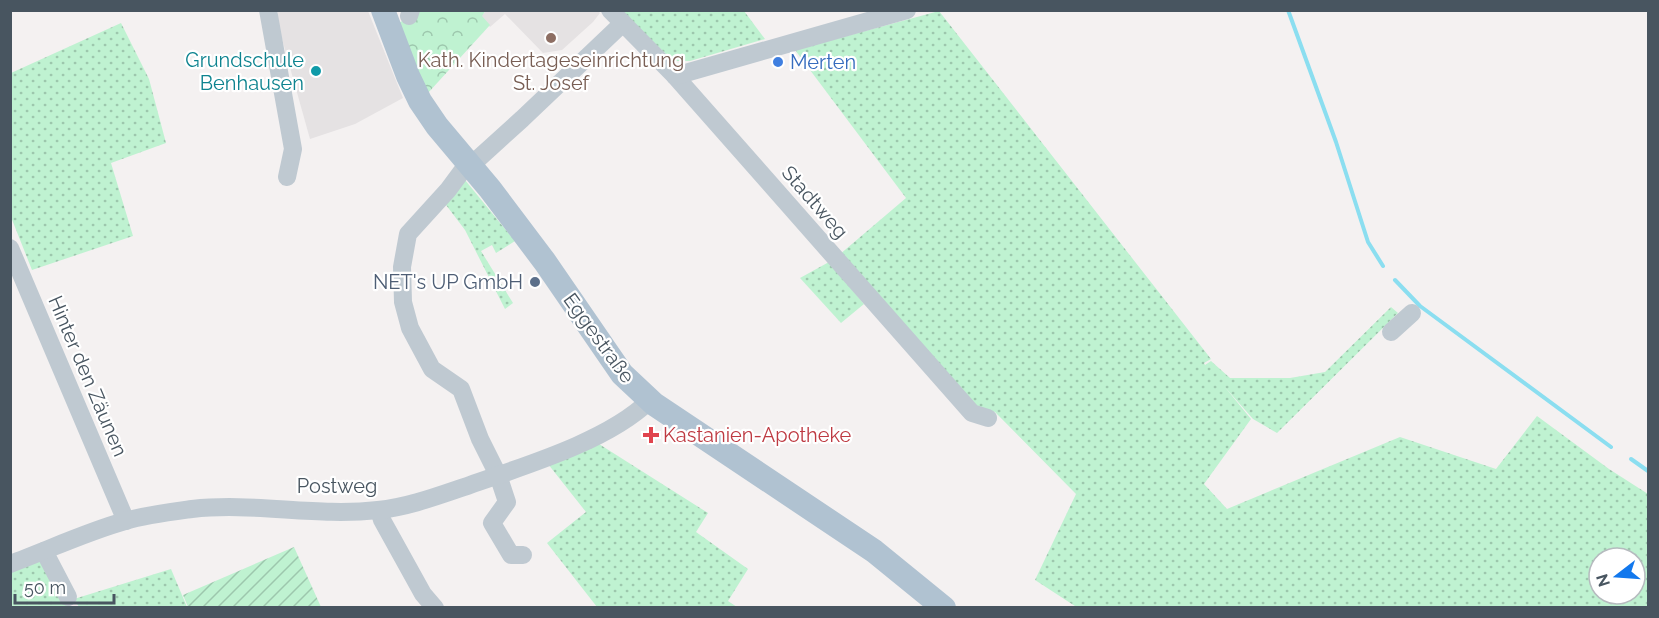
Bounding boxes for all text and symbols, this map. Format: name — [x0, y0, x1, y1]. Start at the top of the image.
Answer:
marker: Kath. Kindertageseinrichtung St. Josef — [544, 31, 558, 45]
place label: Grundschule Benhausen — [185, 48, 304, 95]
place label: Kath. Kindertageseinrichtung St. Josef — [418, 48, 684, 95]
place label: Merten — [790, 50, 856, 74]
marker: Merten — [771, 55, 785, 69]
marker: Grundschule Benhausen — [309, 64, 323, 78]
street label: Stadtweg — [777, 161, 853, 243]
place label: NET's UP GmbH — [373, 270, 523, 294]
marker: NET's UP GmbH — [528, 275, 542, 289]
street label: Eggestraße — [558, 288, 640, 388]
street label: Hinter den Zäunen — [43, 292, 133, 460]
place label: Kastanien-Apotheke — [663, 423, 852, 447]
marker: Kastanien-Apotheke — [644, 428, 658, 442]
street label: Postweg — [297, 474, 377, 498]
north arrow — [1587, 546, 1647, 606]
scale bar — [15, 567, 114, 605]
text: N — [1592, 572, 1614, 589]
text: 50 m — [24, 577, 66, 598]

